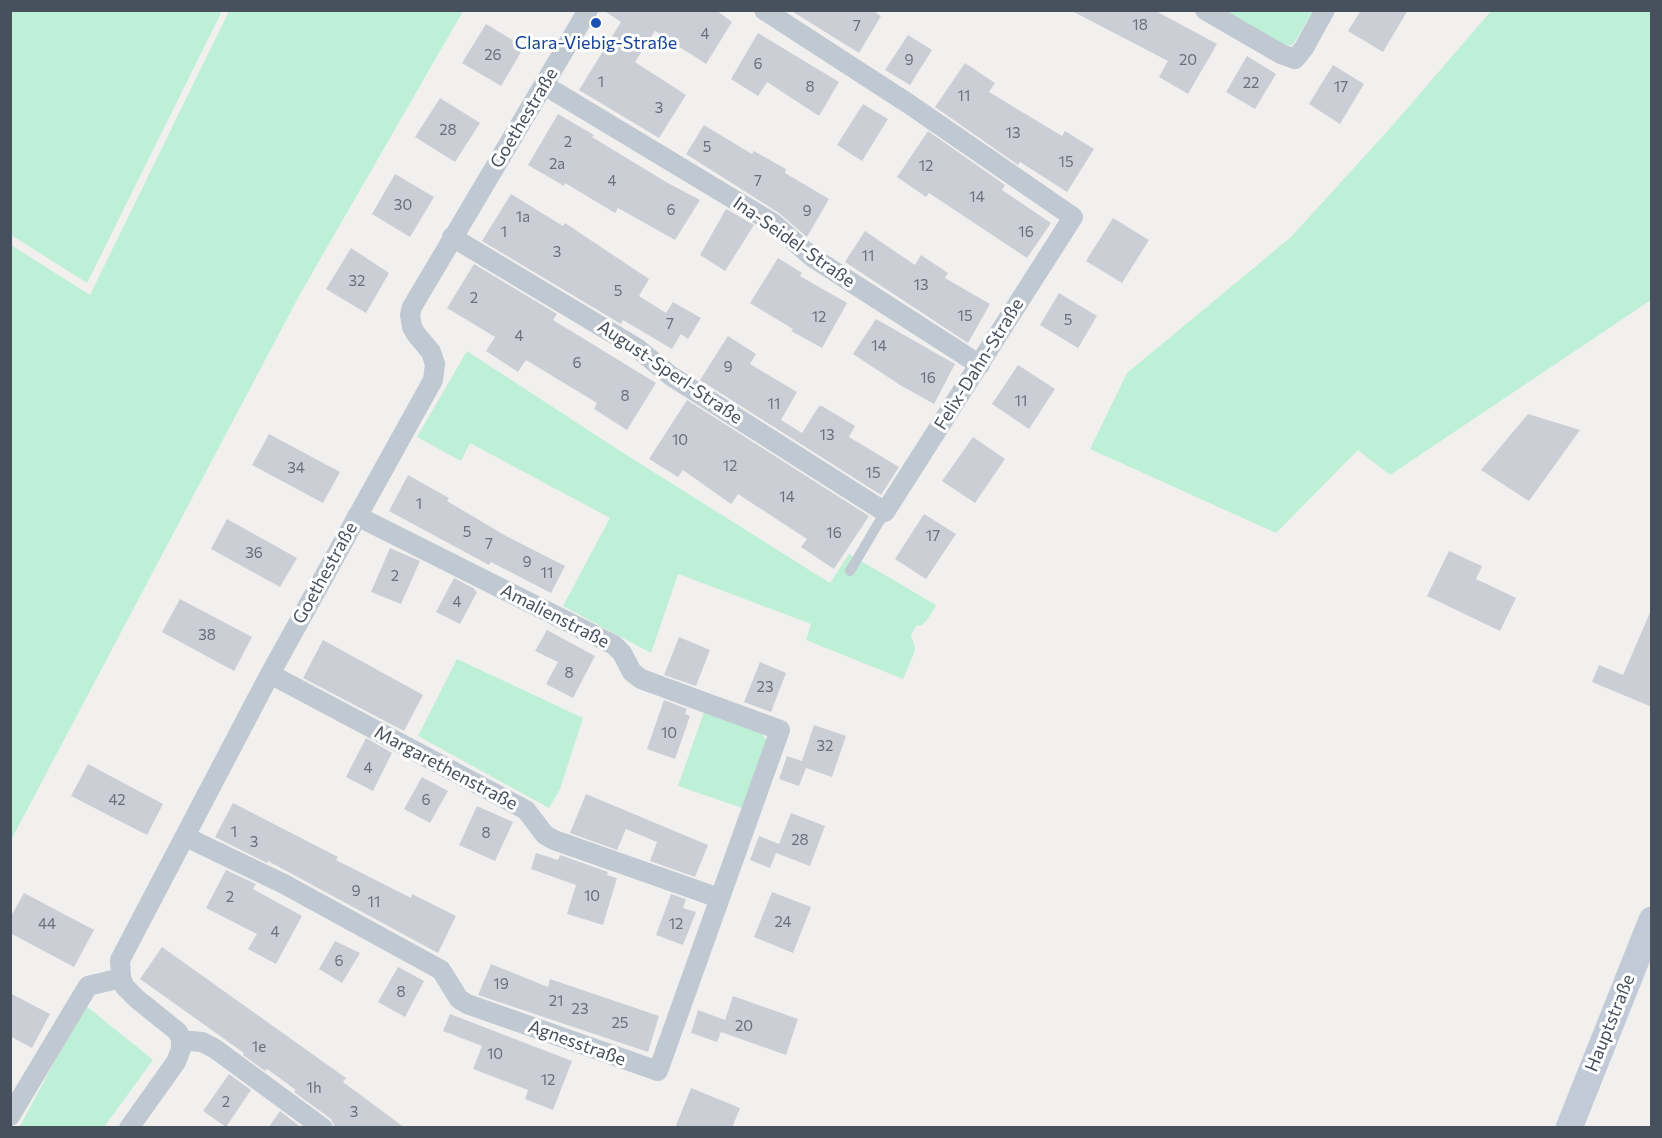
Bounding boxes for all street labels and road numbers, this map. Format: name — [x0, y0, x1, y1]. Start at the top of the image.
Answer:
street label: Goethestraße — [486, 64, 562, 172]
street label: Ina-Seidel-Straße — [729, 192, 859, 292]
street label: Felix-Dahn-Straße — [930, 294, 1028, 434]
street label: August-Sperl-Straße — [594, 316, 746, 428]
street label: Goethestraße — [288, 518, 362, 628]
street label: Amalienstraße — [497, 579, 613, 653]
street label: Margarethenstraße — [371, 721, 521, 815]
street label: Hauptstraße — [1581, 971, 1639, 1075]
street label: Agnesstraße — [525, 1015, 629, 1071]

